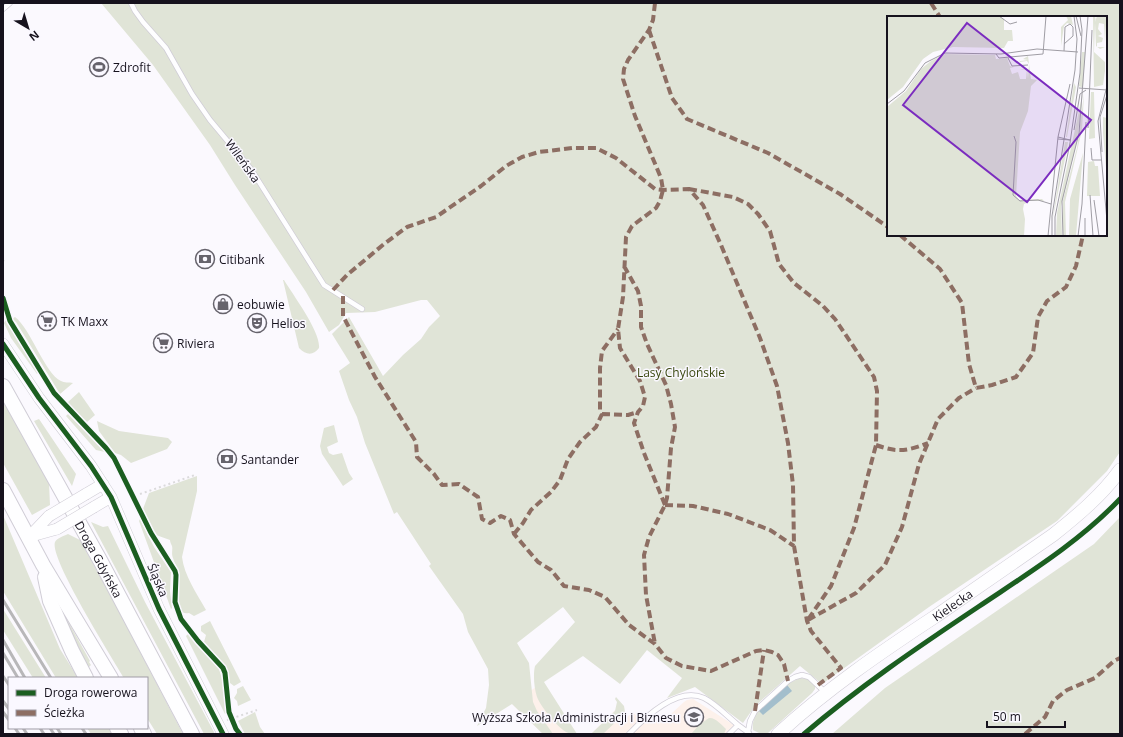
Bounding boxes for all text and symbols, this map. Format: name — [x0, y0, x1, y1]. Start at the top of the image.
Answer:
north arrow — [8, 8, 48, 48]
inset map — [887, 16, 1107, 236]
text: N — [26, 28, 43, 45]
sports icon: Zdrofit — [88, 56, 110, 78]
place label: Zdrofit — [113, 59, 151, 76]
street label: Wileńska — [221, 136, 265, 186]
bank icon: Citibank — [194, 248, 216, 270]
place label: Citibank — [219, 251, 265, 268]
shop icon: eobuwie — [212, 293, 234, 315]
place label: eobuwie — [237, 296, 285, 313]
supermarket icon: TK Maxx — [36, 310, 58, 332]
theatre icon: Helios — [246, 312, 268, 334]
place label: TK Maxx — [61, 313, 109, 330]
place label: Helios — [271, 315, 306, 332]
supermarket icon: Riviera — [152, 332, 174, 354]
place label: Riviera — [177, 335, 215, 352]
park label: Lasy Chylońskie — [637, 364, 725, 381]
bank icon: Santander — [216, 448, 238, 470]
place label: Santander — [241, 451, 299, 468]
street label: Droga Gdyńska — [71, 518, 127, 601]
street label: Śląska — [143, 561, 173, 599]
street label: Kielecka — [928, 585, 976, 625]
legend — [8, 677, 148, 729]
text: Droga rowerowa — [44, 684, 137, 701]
scale bar — [987, 703, 1065, 729]
text: Ścieżka — [44, 704, 85, 721]
school or university icon: Wyższa Szkoła Administracji i Biznesu — [683, 706, 705, 728]
text: 50 m — [993, 708, 1021, 725]
place label: Wyższa Szkoła Administracji i Biznesu — [472, 709, 680, 726]

